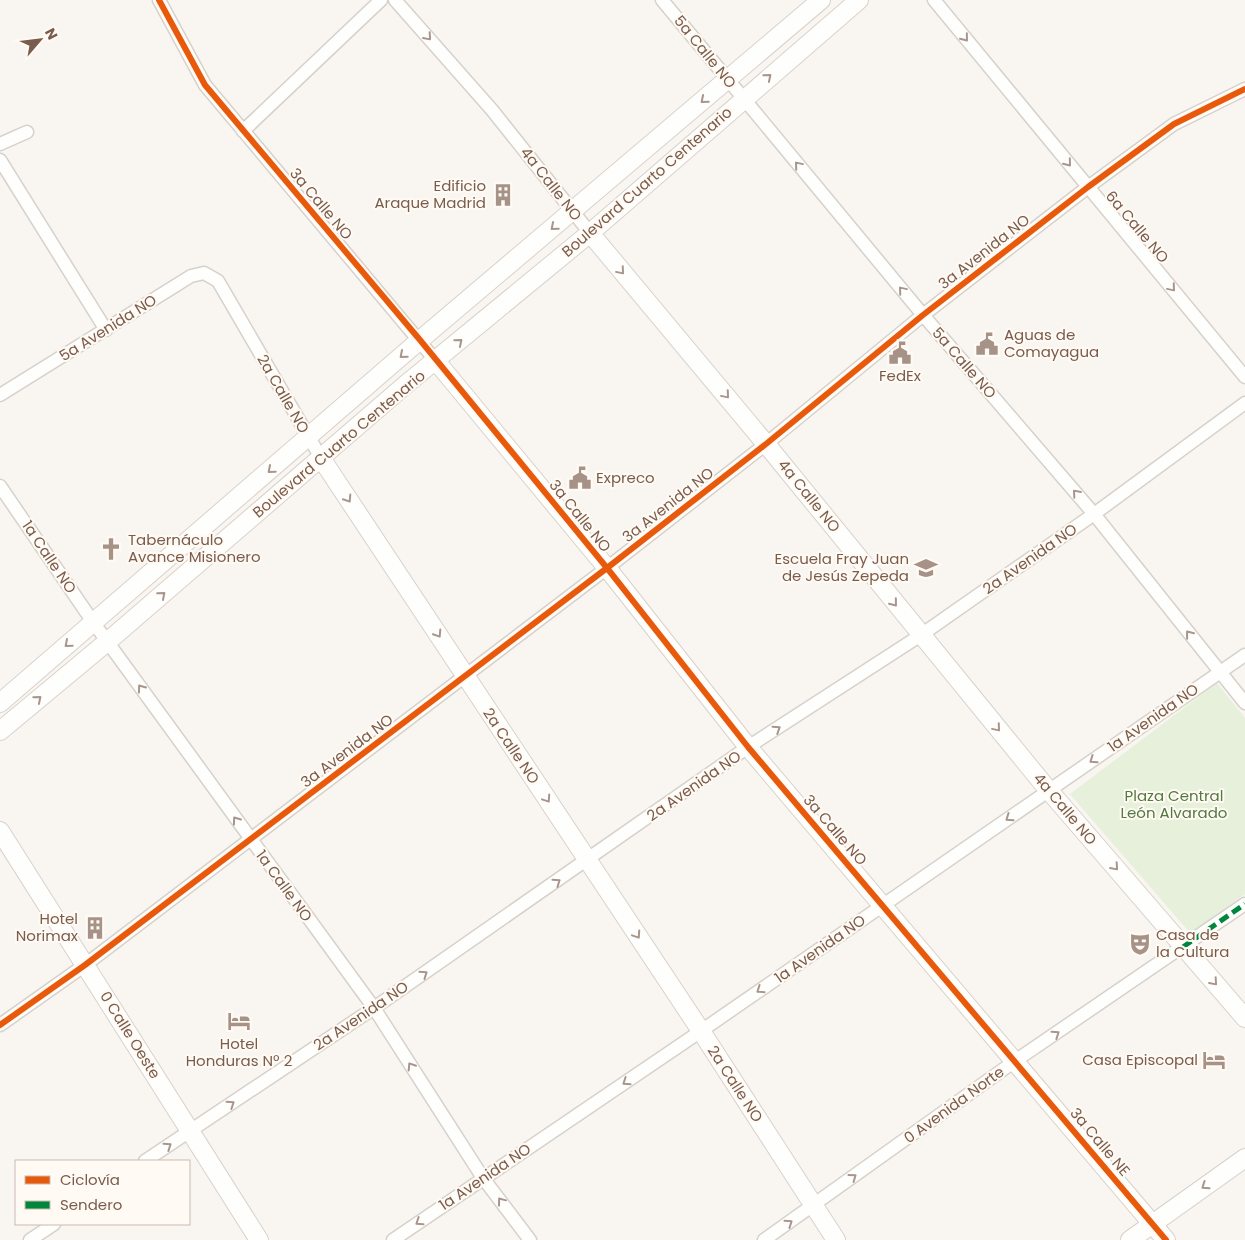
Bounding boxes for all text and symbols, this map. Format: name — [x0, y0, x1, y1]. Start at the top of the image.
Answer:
street label: 5a Calle NO — [669, 11, 741, 93]
north arrow — [15, 15, 65, 65]
text: N — [40, 25, 63, 43]
one-way arrow — [422, 31, 431, 40]
one-way arrow — [959, 32, 968, 41]
one-way arrow — [763, 74, 772, 83]
one-way arrow — [701, 94, 710, 103]
street label: Boulevard Cuarto Centenario — [557, 102, 736, 262]
street label: 4a Calle NO — [516, 142, 587, 225]
one-way arrow — [1063, 157, 1071, 166]
one-way arrow — [795, 162, 804, 171]
street label: 3a Calle NO — [285, 163, 358, 244]
place label: Edificio Araque Madrid — [374, 175, 486, 213]
building icon: Edificio Araque Madrid — [490, 182, 516, 208]
street label: 6a Calle NO — [1101, 186, 1174, 267]
street label: 3a Avenida NO — [934, 209, 1034, 294]
one-way arrow — [550, 222, 559, 231]
one-way arrow — [615, 265, 624, 274]
one-way arrow — [1166, 283, 1175, 292]
one-way arrow — [899, 287, 908, 296]
street label: 5a Avenida NO — [55, 289, 161, 366]
street label: 5a Calle NO — [927, 322, 1001, 403]
place label: Aguas de Comayagua — [1004, 324, 1099, 362]
public building icon: Aguas de Comayagua — [974, 331, 1000, 357]
one-way arrow — [453, 340, 462, 348]
public building icon: FedEx — [887, 340, 913, 366]
one-way arrow — [399, 349, 408, 358]
street label: 2a Calle NO — [252, 351, 315, 437]
street label: Boulevard Cuarto Centenario — [248, 365, 430, 522]
place label: FedEx — [879, 365, 921, 386]
one-way arrow — [720, 389, 728, 398]
street label: 4a Calle NO — [773, 455, 845, 537]
street label: 3a Avenida NO — [618, 462, 718, 547]
one-way arrow — [268, 464, 277, 473]
public building icon: Expreco — [567, 465, 593, 491]
place label: Expreco — [596, 467, 655, 488]
street label: 3a Calle NO — [545, 475, 616, 557]
one-way arrow — [1073, 490, 1082, 499]
one-way arrow — [342, 493, 351, 503]
street label: 1a Calle NO — [17, 516, 82, 597]
street label: 2a Avenida NO — [978, 518, 1081, 599]
place label: Tabernáculo Avance Misionero — [128, 529, 261, 567]
church icon: Tabernáculo Avance Misionero — [98, 536, 124, 562]
place label: Escuela Fray Juan de Jesús Zepeda — [775, 548, 909, 586]
school or university icon: Escuela Fray Juan de Jesús Zepeda — [913, 555, 939, 581]
one-way arrow — [156, 592, 165, 601]
one-way arrow — [889, 597, 898, 606]
one-way arrow — [431, 629, 441, 638]
one-way arrow — [1186, 631, 1194, 640]
one-way arrow — [65, 638, 74, 647]
street label: 1a Avenida NO — [1103, 678, 1203, 757]
one-way arrow — [138, 685, 146, 694]
one-way arrow — [32, 696, 41, 705]
street label: 2a Calle NO — [478, 704, 545, 788]
street label: 3a Avenida NO — [296, 709, 397, 792]
one-way arrow — [992, 722, 1000, 731]
one-way arrow — [771, 726, 781, 735]
street label: 2a Avenida NO — [642, 745, 745, 826]
one-way arrow — [1089, 754, 1099, 763]
street label: 4a Calle NO — [1029, 768, 1102, 849]
park label: Plaza Central León Alvarado — [1121, 785, 1227, 823]
street label: 3a Calle NO — [799, 790, 872, 870]
one-way arrow — [541, 793, 550, 803]
one-way arrow — [1005, 812, 1015, 821]
one-way arrow — [233, 817, 241, 826]
street label: 1a Calle NO — [251, 846, 318, 926]
one-way arrow — [1109, 862, 1118, 871]
one-way arrow — [551, 879, 561, 888]
place label: Hotel Norimax — [16, 908, 78, 946]
street label: 1a Avenida NO — [770, 909, 870, 988]
building icon: Hotel Norimax — [82, 915, 108, 941]
place label: Casa de la Cultura — [1156, 924, 1230, 962]
one-way arrow — [630, 929, 640, 938]
theatre icon: Casa de la Cultura — [1127, 931, 1153, 957]
one-way arrow — [418, 971, 427, 980]
street label: 2a Avenida NO — [309, 976, 413, 1055]
one-way arrow — [1208, 977, 1217, 986]
one-way arrow — [756, 984, 766, 993]
street label: 0 Calle Oeste — [95, 987, 166, 1082]
hotel icon: Hotel Honduras Nº 2 — [226, 1008, 252, 1034]
one-way arrow — [1050, 1031, 1059, 1040]
place label: Hotel Honduras Nº 2 — [186, 1033, 292, 1071]
street label: 2a Calle NO — [703, 1041, 768, 1126]
hotel icon: Casa Episcopal — [1201, 1047, 1227, 1073]
place label: Casa Episcopal — [1082, 1049, 1198, 1070]
street label: 0 Avenida Norte — [899, 1061, 1008, 1148]
one-way arrow — [408, 1062, 417, 1072]
one-way arrow — [622, 1076, 632, 1085]
one-way arrow — [225, 1101, 234, 1110]
street label: 3a Calle NE — [1065, 1103, 1135, 1180]
street label: 1a Avenida NO — [435, 1138, 535, 1215]
one-way arrow — [162, 1143, 172, 1152]
legend — [15, 1160, 190, 1225]
text: Ciclovía — [60, 1169, 120, 1190]
one-way arrow — [847, 1174, 857, 1183]
one-way arrow — [1201, 1180, 1211, 1189]
text: Sendero — [60, 1194, 122, 1215]
one-way arrow — [498, 1197, 507, 1207]
one-way arrow — [415, 1216, 425, 1225]
one-way arrow — [783, 1220, 793, 1229]

